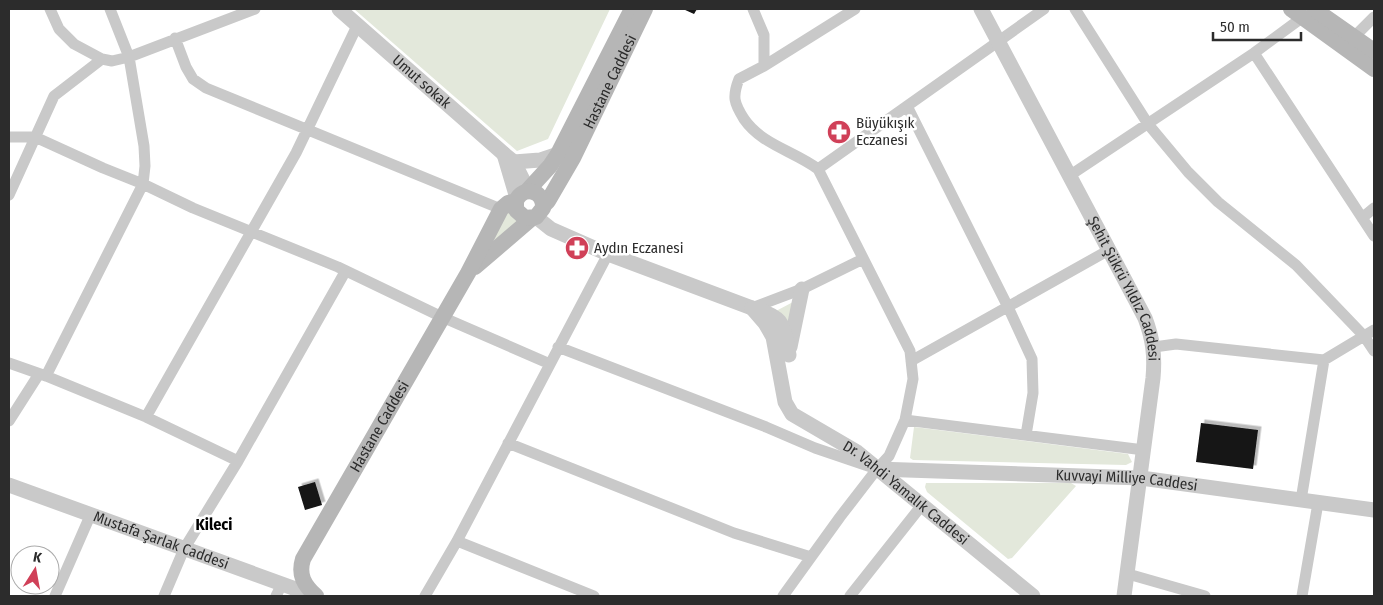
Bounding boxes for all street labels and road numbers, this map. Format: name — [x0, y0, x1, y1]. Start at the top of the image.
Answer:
street label: Hastane Caddesi — [579, 32, 640, 132]
street label: Umut sokak — [389, 51, 455, 112]
street label: Şehit Şükrü Yıldız Caddesi — [1084, 213, 1163, 361]
street label: Hastane Caddesi — [346, 378, 413, 475]
street label: Dr. Vahdi Yamalık Caddesi — [840, 437, 972, 549]
street label: Kuvvayi Milliye Caddesi — [1055, 466, 1199, 495]
street label: Mustafa Şarlak Caddesi — [91, 507, 231, 573]

